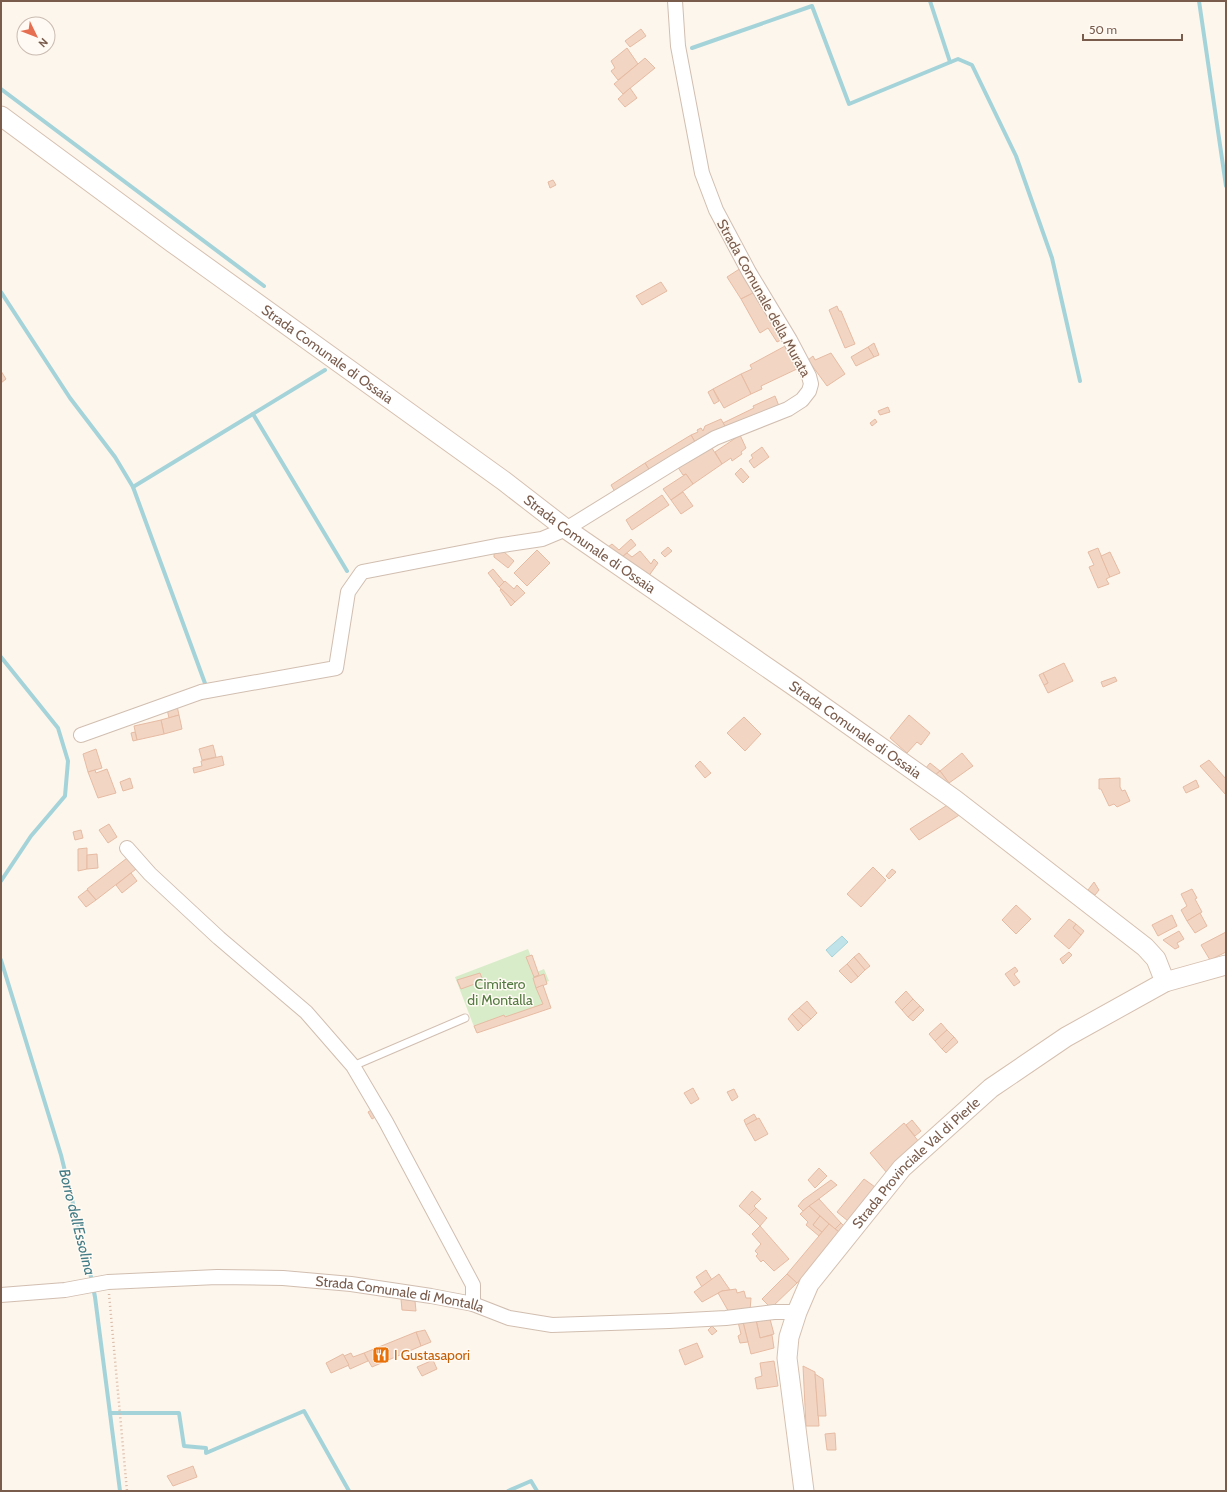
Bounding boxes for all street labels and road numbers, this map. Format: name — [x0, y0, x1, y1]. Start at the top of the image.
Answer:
street label: Strada Comunale della Murata — [713, 216, 815, 380]
street label: Strada Comunale di Ossaia — [258, 301, 397, 408]
street label: Strada Comunale di Ossaia — [520, 491, 660, 597]
street label: Strada Comunale di Ossaia — [786, 677, 925, 782]
street label: Strada Provinciale Val di Pierle — [848, 1093, 984, 1232]
street label: Strada Comunale di Montalla — [315, 1272, 487, 1317]

